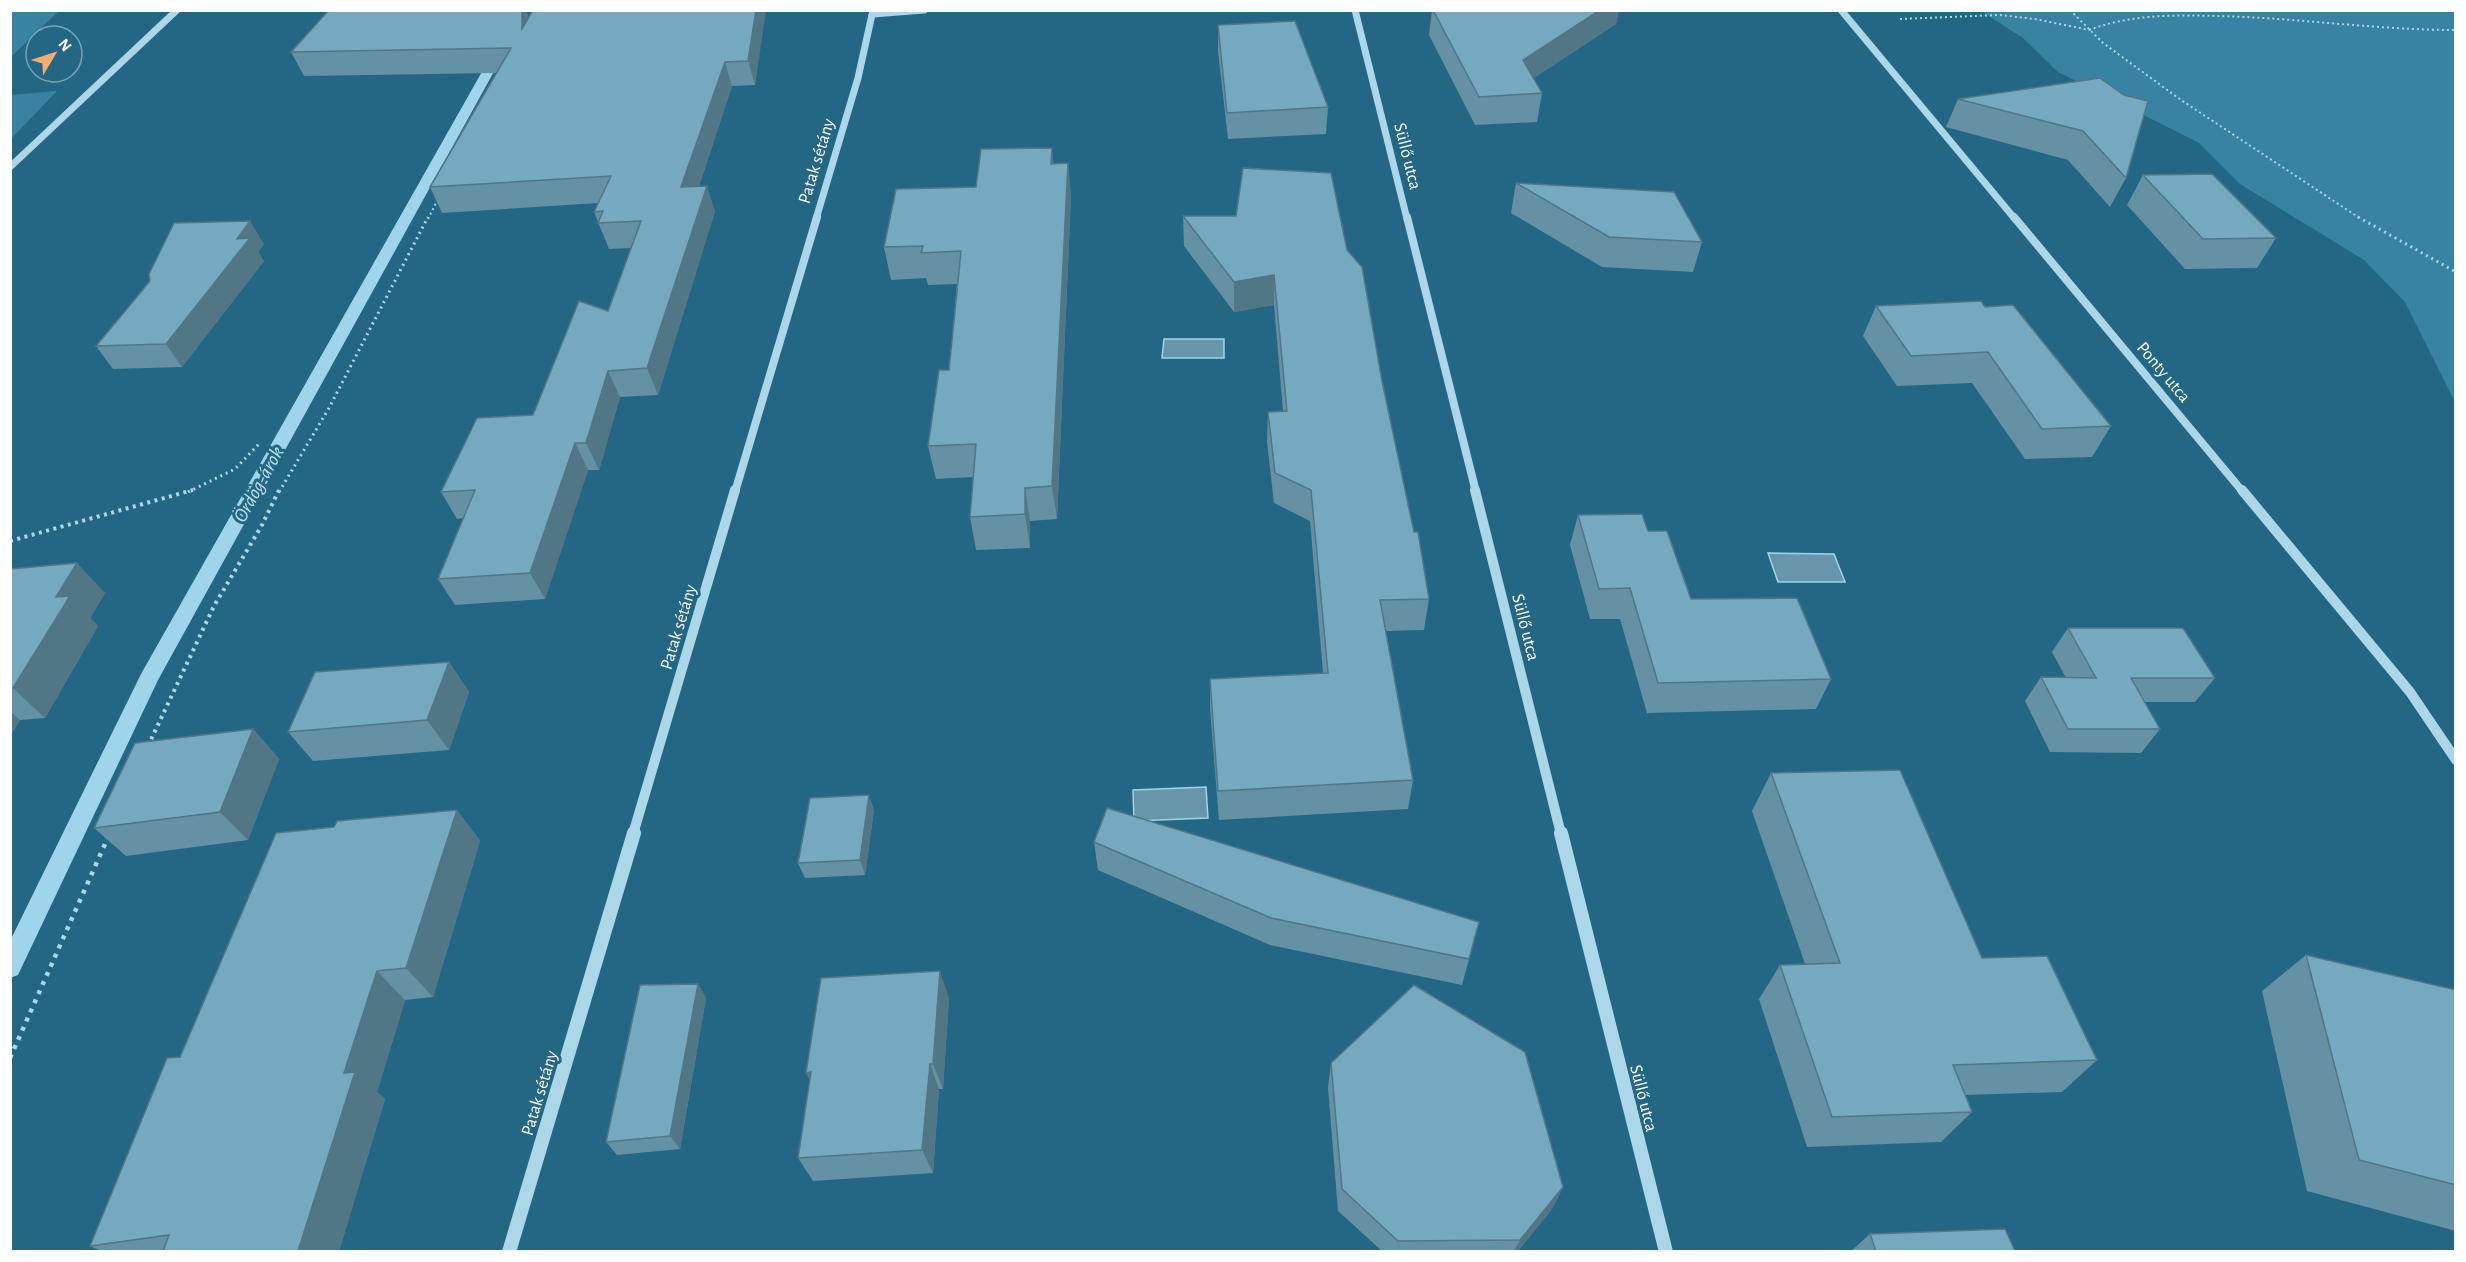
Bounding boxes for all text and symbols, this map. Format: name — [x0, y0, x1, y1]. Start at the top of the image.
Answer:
north arrow — [24, 24, 84, 84]
text: N — [55, 36, 75, 55]
street label: Patak sétány — [795, 116, 839, 206]
street label: Süllő utca — [1390, 121, 1424, 191]
street label: Ponty utca — [2133, 339, 2193, 406]
water label: Ördög-árok — [230, 443, 288, 526]
street label: Patak sétány — [657, 582, 701, 672]
street label: Süllő utca — [1508, 592, 1542, 662]
street label: Patak sétány — [518, 1048, 562, 1138]
street label: Süllő utca — [1626, 1063, 1660, 1133]

